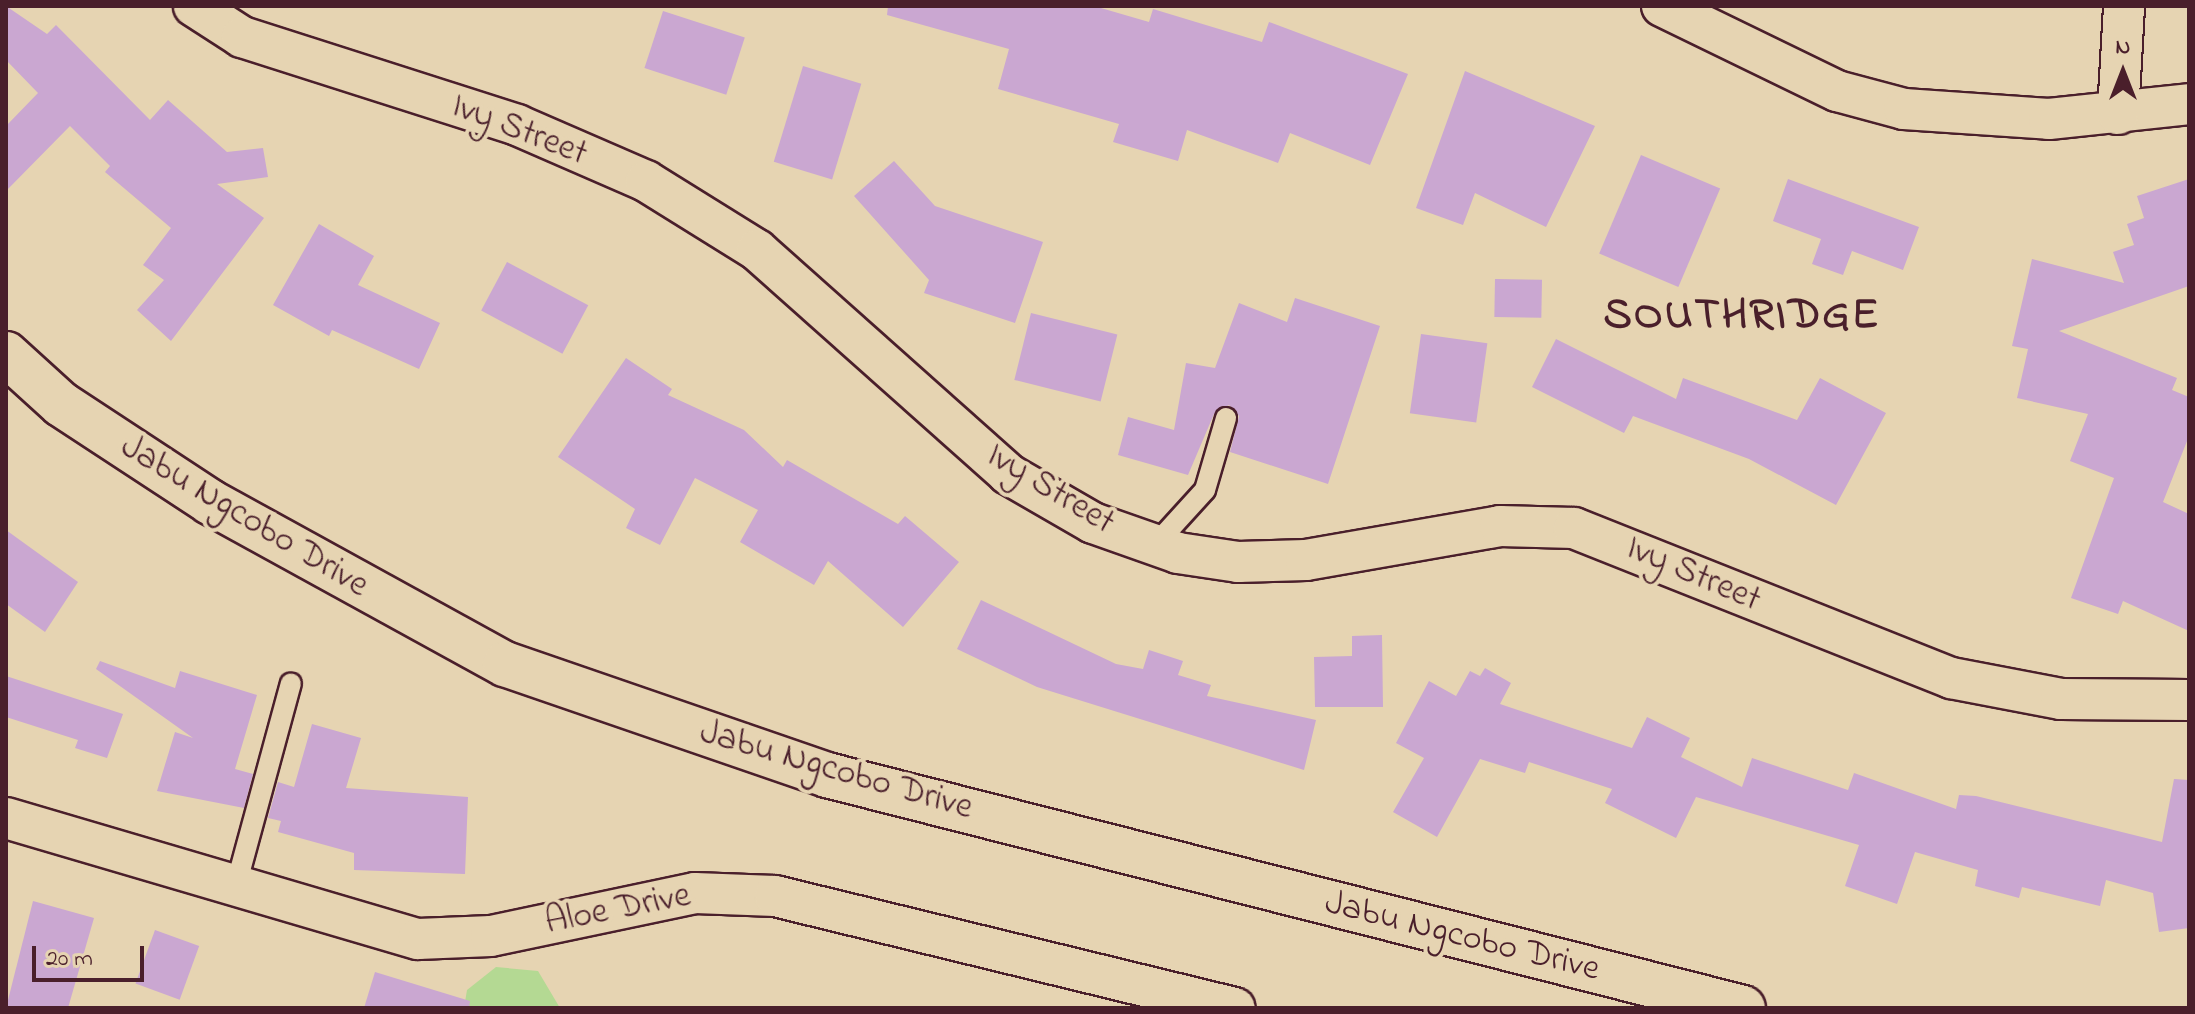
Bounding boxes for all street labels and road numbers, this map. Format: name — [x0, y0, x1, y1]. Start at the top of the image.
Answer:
street label: Ivy Street — [445, 85, 593, 177]
street label: Jabu Ngcobo Drive — [112, 426, 376, 608]
street label: Ivy Street — [978, 435, 1122, 545]
street label: Ivy Street — [1619, 527, 1767, 623]
street label: Jabu Ngcobo Drive — [695, 711, 977, 831]
street label: Aloe Drive — [542, 875, 694, 945]
street label: Jabu Ngcobo Drive — [1320, 882, 1604, 992]

